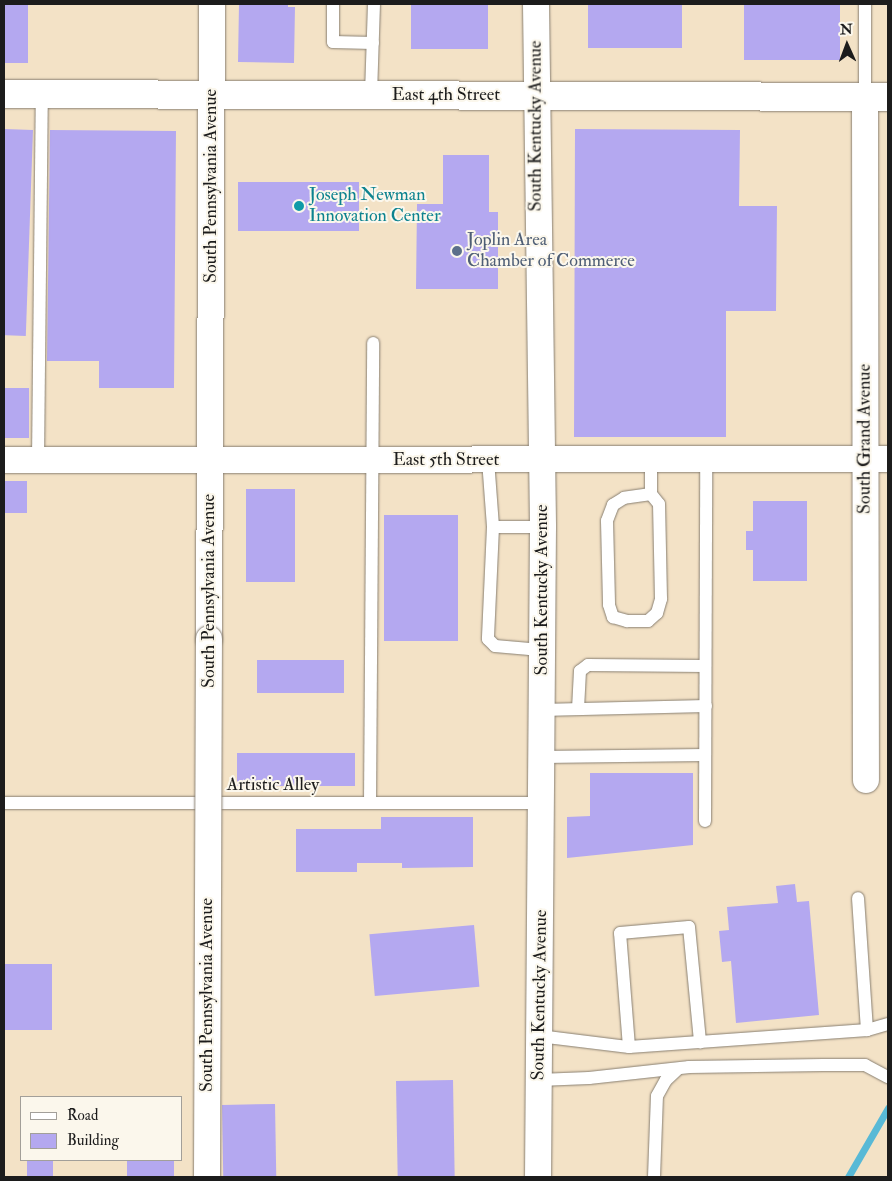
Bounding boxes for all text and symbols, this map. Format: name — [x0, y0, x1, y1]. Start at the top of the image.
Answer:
north arrow — [822, 20, 872, 70]
text: N — [840, 21, 853, 38]
street label: South Kentucky Avenue — [525, 41, 547, 211]
street label: East 4th Street — [392, 84, 500, 106]
street label: South Pennsylvania Avenue — [200, 89, 222, 283]
place label: Joseph Newman Innovation Center — [309, 185, 441, 228]
marker: Joseph Newman Innovation Center — [293, 200, 305, 212]
place label: Joplin Area Chamber of Commerce — [467, 230, 635, 272]
marker: Joplin Area Chamber of Commerce — [451, 245, 463, 257]
street label: South Grand Avenue — [854, 364, 876, 514]
street label: East 5th Street — [393, 449, 499, 471]
street label: South Pennsylvania Avenue — [198, 494, 220, 688]
street label: South Kentucky Avenue — [531, 505, 553, 675]
street label: Artistic Alley — [227, 774, 319, 796]
street label: South Pennsylvania Avenue — [196, 898, 218, 1092]
street label: South Kentucky Avenue — [528, 909, 552, 1081]
legend — [20, 1096, 182, 1161]
text: Road — [67, 1106, 98, 1125]
text: Building — [67, 1131, 119, 1150]

